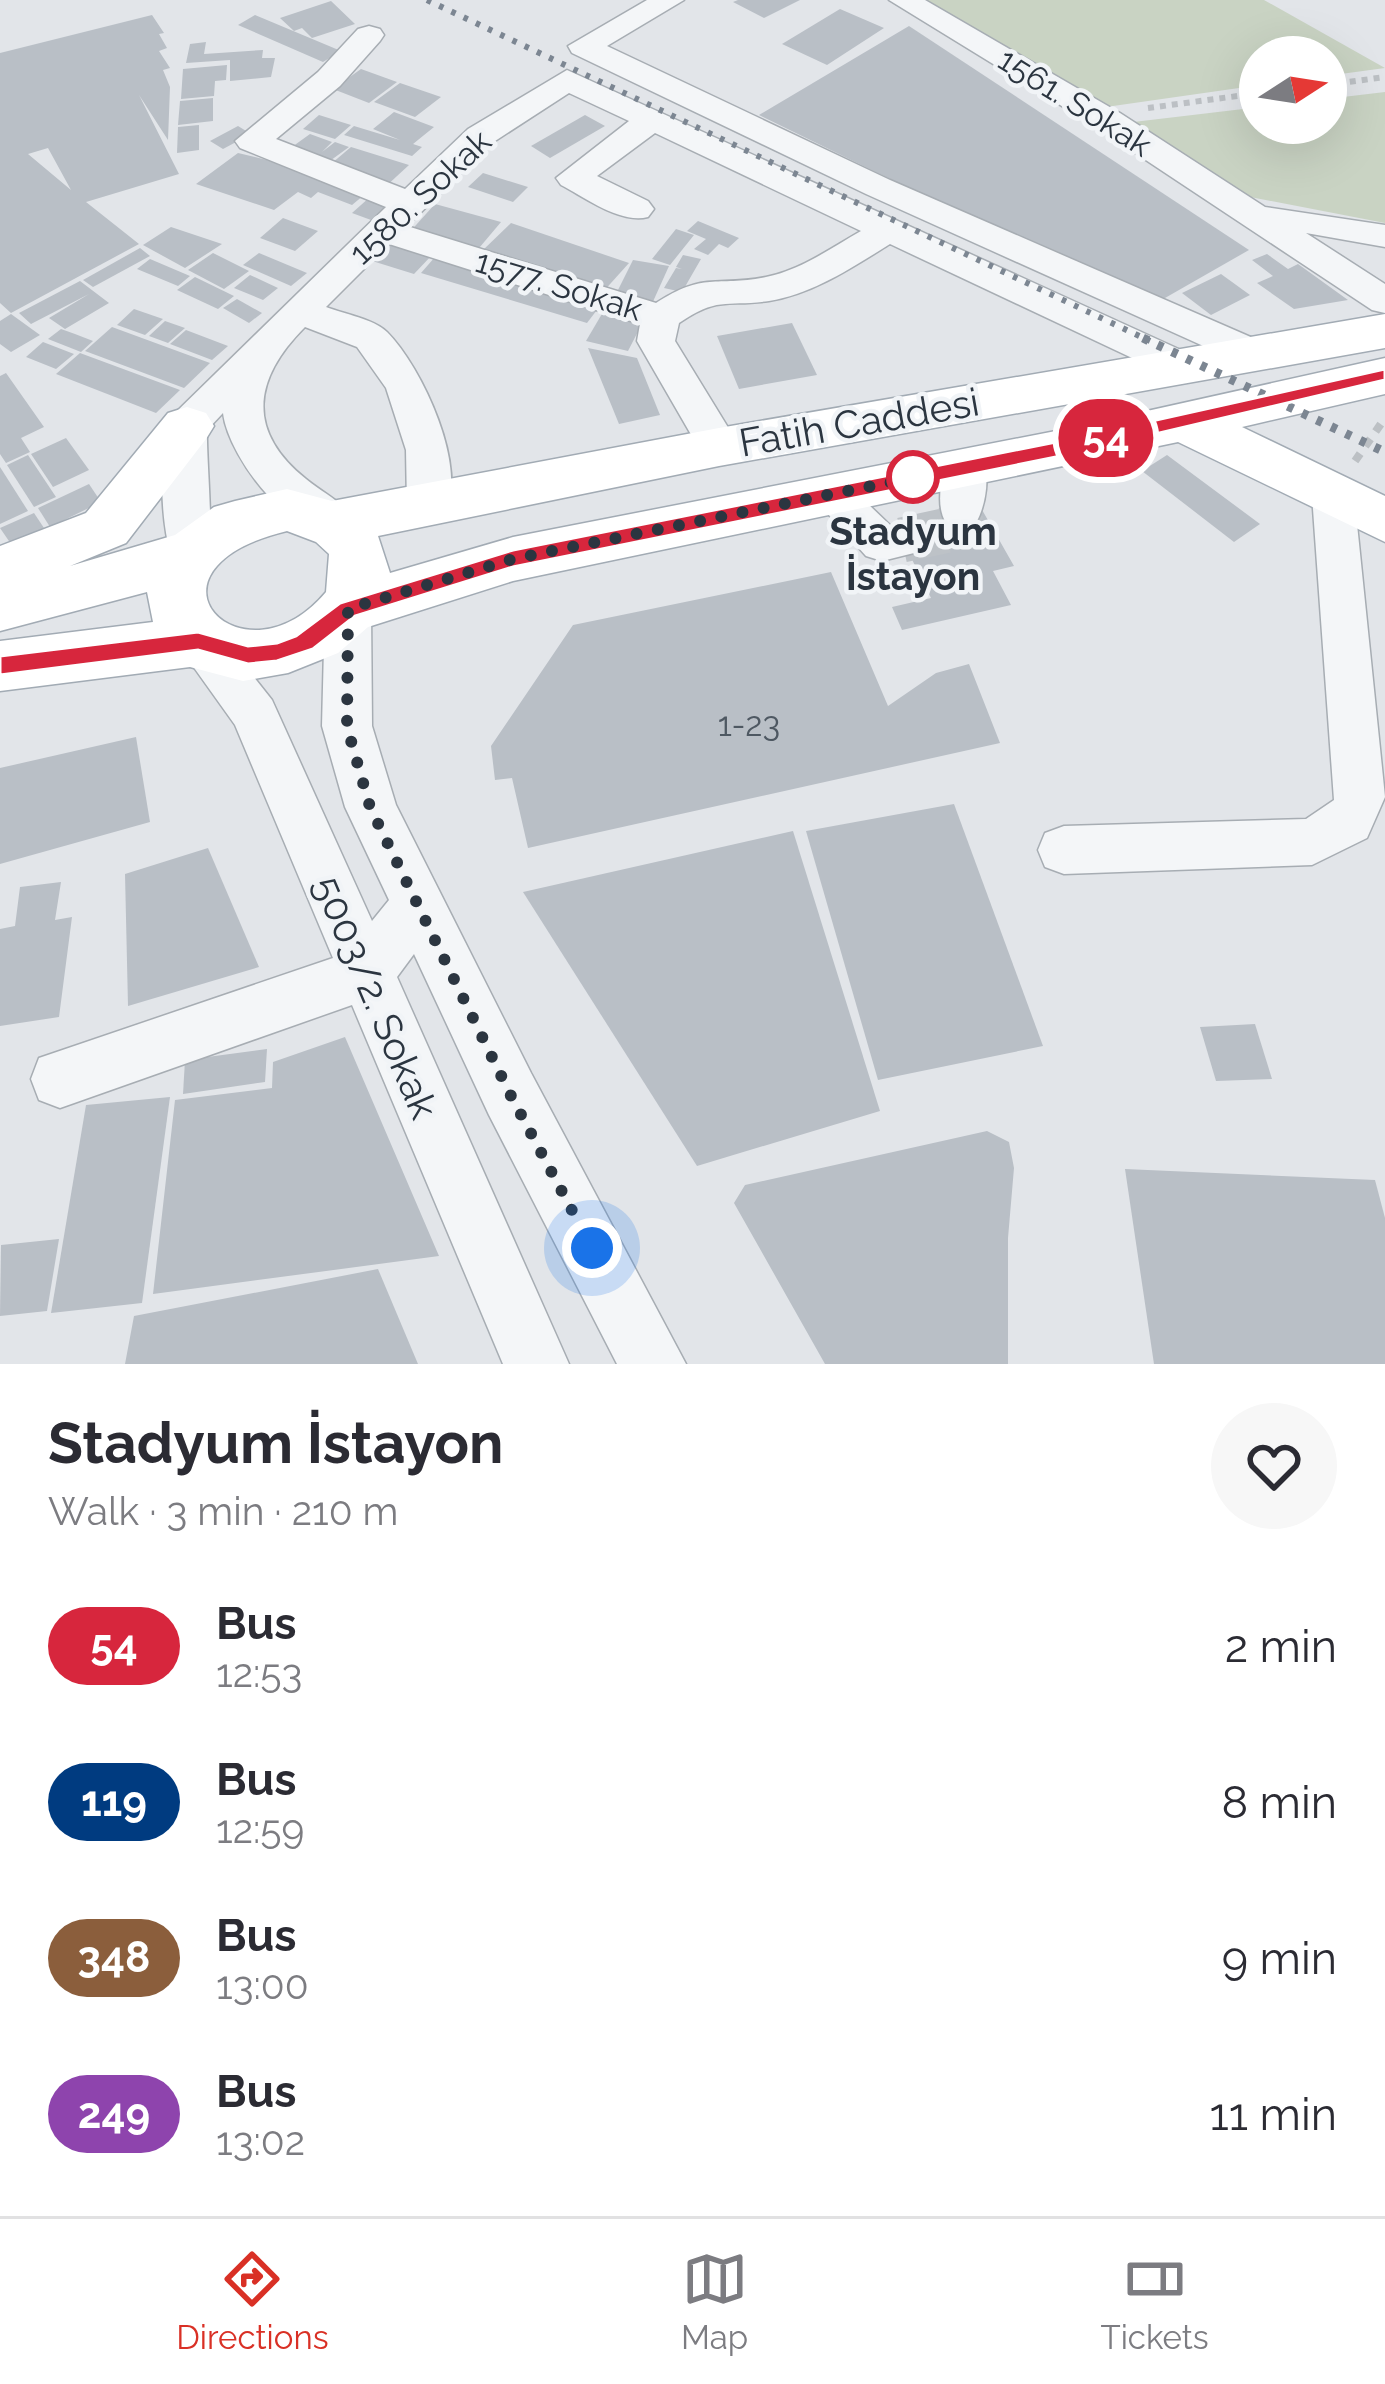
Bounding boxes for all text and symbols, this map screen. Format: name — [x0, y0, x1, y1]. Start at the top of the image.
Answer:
north arrow — [1239, 36, 1347, 144]
map controls — [1239, 36, 1347, 144]
street label: 1561. Sokak — [991, 40, 1159, 165]
street label: 1580. Sokak — [341, 121, 499, 272]
street label: 1577. Sokak — [471, 241, 648, 329]
street label: Fatih Caddesi — [736, 378, 982, 466]
line badge: 54 — [1052, 399, 1160, 477]
text: 54 — [1082, 413, 1130, 462]
marker: Stadyum İstayon — [888, 452, 938, 502]
place label: Stadyum İstayon — [829, 508, 997, 599]
house number: 1-23 — [718, 705, 780, 744]
street label: 5003/2. Sokak — [304, 869, 448, 1126]
your location — [562, 1218, 622, 1278]
button: heart — [1211, 1403, 1337, 1529]
text: Stadyum İstayon — [48, 1409, 504, 1476]
text: Walk · 3 min · 210 m — [48, 1488, 398, 1534]
text: Bus — [216, 1597, 297, 1650]
text: 2 min — [1225, 1620, 1337, 1673]
text: 54 — [90, 1621, 138, 1670]
text: 12:53 — [216, 1650, 302, 1696]
text: Bus — [216, 1753, 297, 1806]
text: 8 min — [1221, 1776, 1337, 1829]
text: 119 — [81, 1777, 147, 1826]
text: 12:59 — [216, 1806, 304, 1852]
text: Bus — [216, 1909, 297, 1962]
text: 9 min — [1222, 1932, 1337, 1985]
text: 348 — [78, 1933, 150, 1982]
text: 13:00 — [216, 1962, 309, 2008]
text: Bus — [216, 2065, 297, 2118]
text: 11 min — [1210, 2088, 1337, 2141]
text: 249 — [78, 2089, 150, 2138]
text: 13:02 — [216, 2118, 305, 2164]
tab: Directions — [176, 2246, 329, 2357]
tab: Map — [681, 2246, 748, 2357]
tab: Tickets — [1101, 2246, 1209, 2357]

